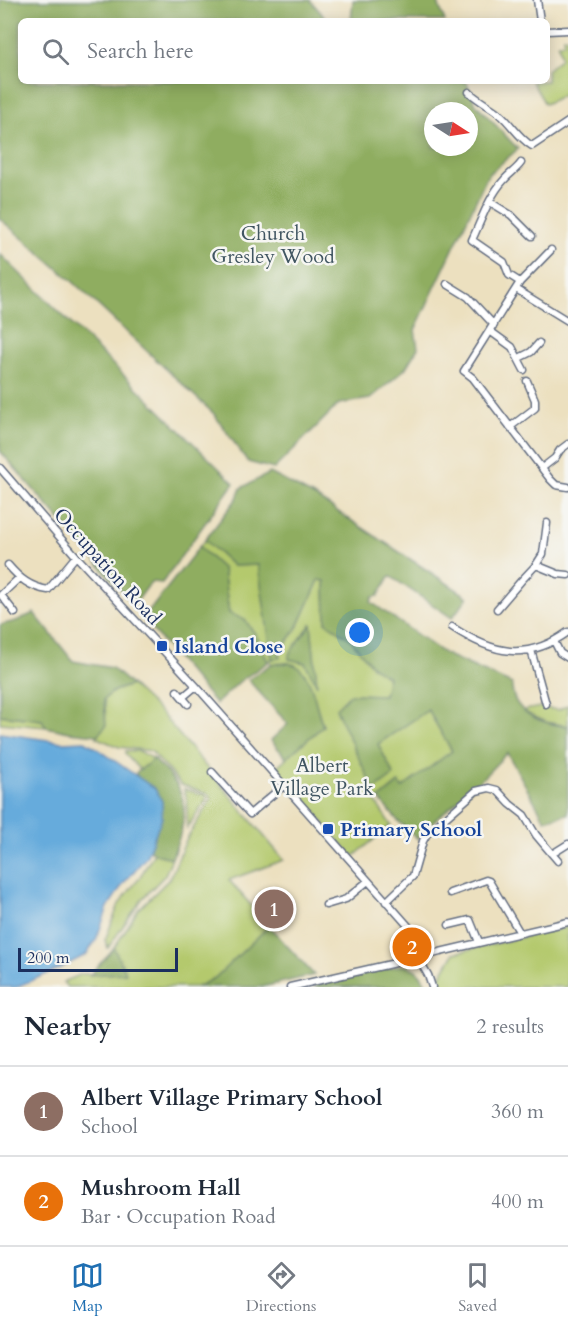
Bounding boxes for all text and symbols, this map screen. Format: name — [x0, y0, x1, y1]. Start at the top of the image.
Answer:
search box — [18, 18, 550, 84]
icon: search — [39, 35, 72, 68]
text: Search here — [87, 36, 194, 66]
north arrow — [424, 102, 478, 156]
park label: Church Gresley Wood — [211, 220, 335, 270]
street label: Occupation Road — [48, 502, 168, 631]
your location — [345, 618, 374, 647]
place label: Island Close — [174, 633, 283, 660]
marker: Island Close — [155, 639, 169, 653]
park label: Albert Village Park — [270, 752, 374, 802]
place label: Primary School — [340, 816, 482, 843]
marker: Primary School — [321, 822, 335, 836]
pin: 1 — [254, 886, 294, 932]
pin: 2 — [392, 924, 432, 970]
scale bar — [18, 945, 178, 972]
text: 200 m — [27, 947, 69, 969]
text: Nearby — [24, 1009, 112, 1044]
text: 2 results — [476, 1013, 544, 1040]
text: Albert Village Primary School — [81, 1083, 382, 1113]
text: 1 — [38, 1098, 49, 1125]
text: 360 m — [491, 1098, 544, 1125]
text: School — [81, 1113, 138, 1140]
text: Mushroom Hall — [81, 1173, 241, 1203]
text: 2 — [38, 1188, 49, 1215]
text: 400 m — [491, 1188, 544, 1215]
text: Bar · Occupation Road — [81, 1203, 276, 1230]
tab: Map — [71, 1259, 104, 1317]
tab: Directions — [246, 1259, 316, 1317]
tab: Saved — [458, 1259, 497, 1317]

